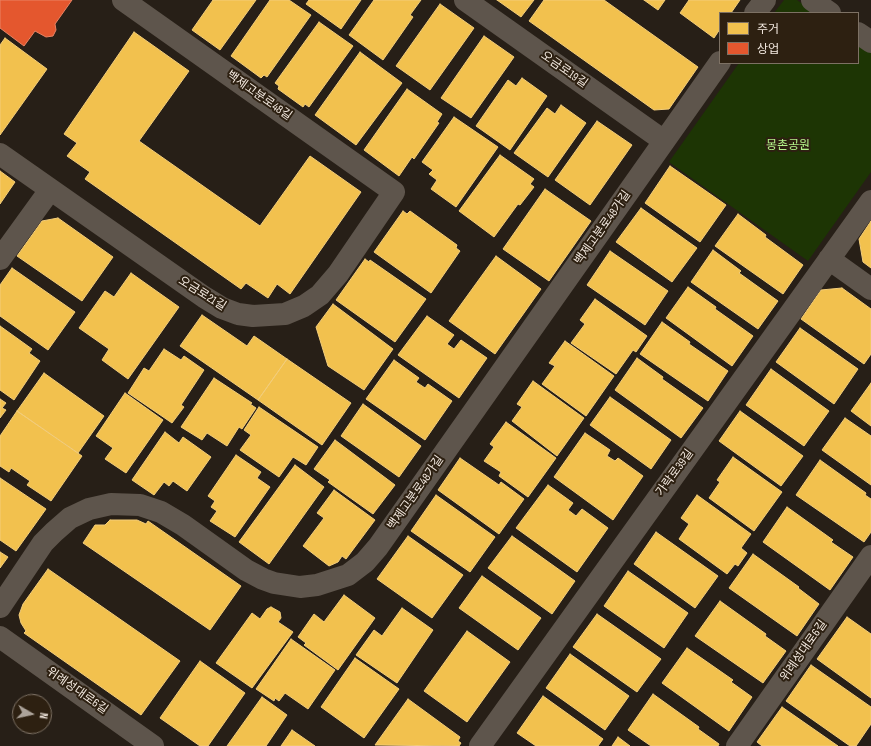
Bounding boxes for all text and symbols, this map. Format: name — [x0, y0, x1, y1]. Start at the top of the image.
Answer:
legend — [719, 12, 859, 64]
text: 주거 — [757, 22, 779, 37]
text: 상업 — [757, 42, 779, 57]
street label: 오금로19길 — [538, 49, 590, 91]
street label: 백제고분로48길 — [224, 68, 294, 124]
park label: 몽촌공원 — [766, 139, 810, 153]
street label: 백제고분로48가길 — [572, 188, 634, 268]
street label: 오금로21길 — [176, 274, 228, 314]
street label: 가락로39길 — [653, 447, 697, 499]
street label: 백제고분로48가길 — [385, 453, 447, 533]
street label: 위례성대로6길 — [778, 618, 830, 684]
street label: 위례성대로6길 — [44, 665, 110, 717]
north arrow — [12, 694, 52, 734]
text: N — [36, 712, 50, 720]

